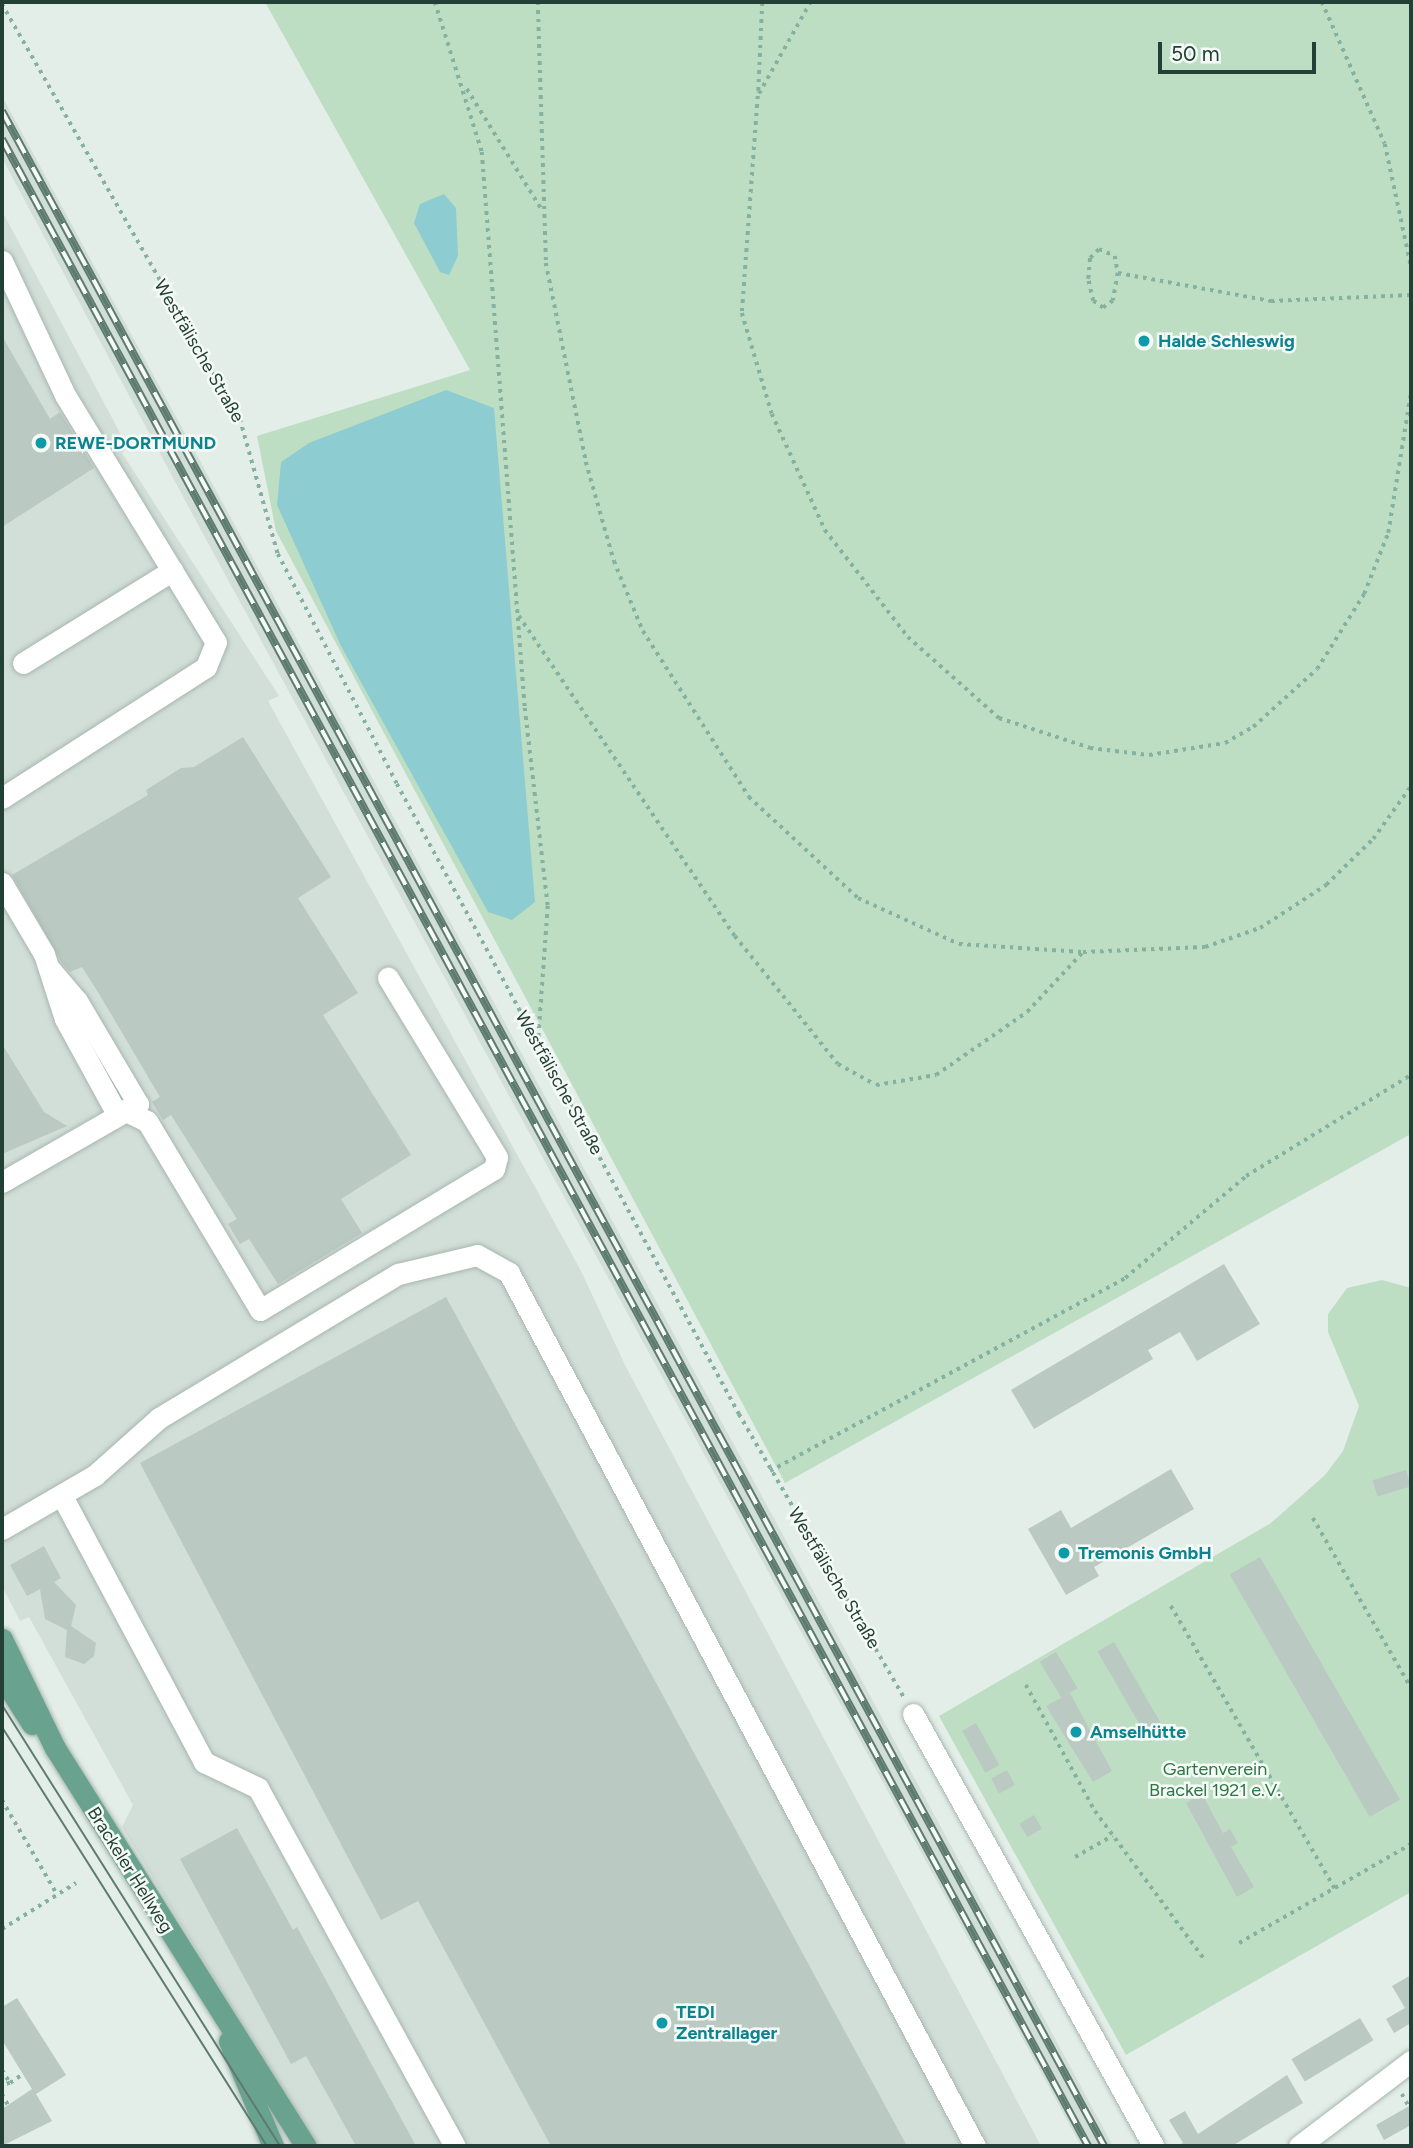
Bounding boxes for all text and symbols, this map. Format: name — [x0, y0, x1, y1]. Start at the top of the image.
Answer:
scale bar — [1161, 28, 1318, 72]
text: 50 m — [1171, 41, 1220, 66]
street label: Westfälische Straße — [149, 276, 249, 426]
place label: Halde Schleswig — [1158, 330, 1295, 352]
marker: Halde Schleswig — [1136, 333, 1152, 349]
place label: REWE-DORTMUND — [55, 432, 216, 454]
marker: REWE-DORTMUND — [33, 435, 49, 451]
street label: Westfälische Straße — [511, 1007, 607, 1159]
street label: Westfälische Straße — [783, 1503, 885, 1653]
place label: Tremonis GmbH — [1078, 1542, 1212, 1564]
marker: Tremonis GmbH — [1056, 1545, 1072, 1561]
place label: Amselhütte — [1090, 1721, 1186, 1743]
marker: Amselhütte — [1068, 1724, 1084, 1740]
park label: Gartenverein Brackel 1921 e.V. — [1149, 1759, 1281, 1802]
street label: Brackeler Hellweg — [83, 1803, 177, 1937]
place label: TEDI Zentrallager — [676, 2002, 777, 2044]
marker: TEDI Zentrallager — [654, 2015, 670, 2031]

